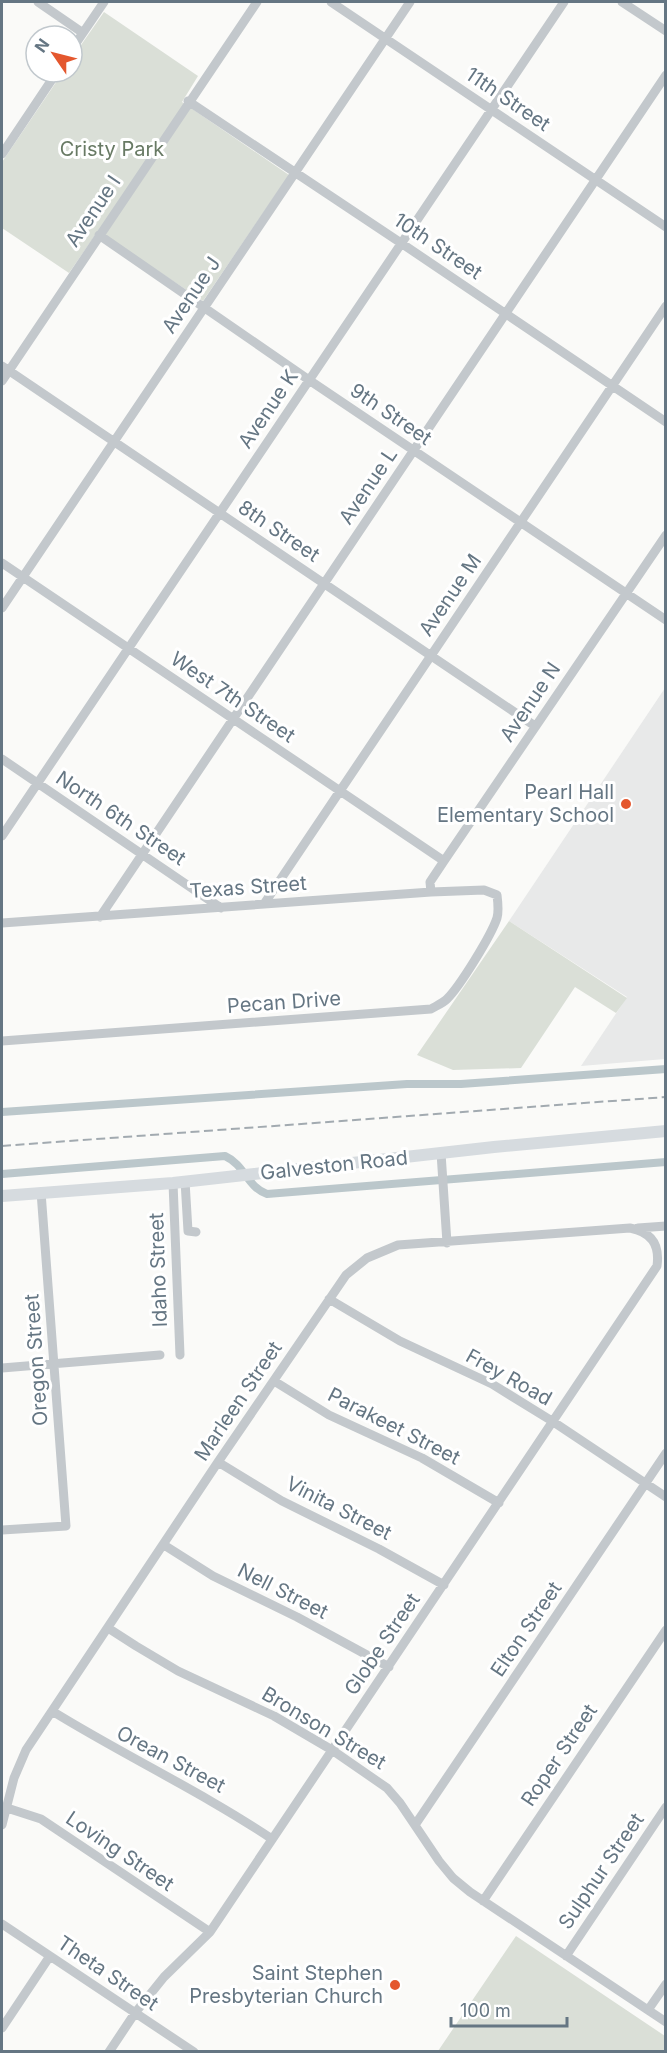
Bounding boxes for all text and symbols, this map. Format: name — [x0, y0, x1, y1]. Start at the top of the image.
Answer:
north arrow — [24, 24, 84, 84]
text: N — [30, 35, 53, 56]
street label: 11th Street — [461, 62, 555, 136]
park label: Cristy Park — [60, 137, 164, 161]
street label: Avenue I — [60, 171, 126, 251]
street label: 10th Street — [389, 208, 487, 285]
street label: Avenue J — [157, 252, 225, 338]
street label: Avenue K — [233, 365, 303, 453]
street label: 9th Street — [346, 378, 437, 450]
street label: Avenue L — [334, 443, 402, 529]
street label: 8th Street — [234, 495, 325, 567]
street label: Avenue M — [414, 549, 486, 641]
street label: West 7th Street — [166, 647, 300, 748]
street label: Avenue N — [495, 658, 565, 746]
street label: North 6th Street — [51, 766, 191, 871]
place label: Pearl Hall Elementary School — [437, 780, 614, 827]
marker: Pearl Hall Elementary School — [619, 797, 633, 811]
street label: Texas Street — [189, 871, 308, 903]
street label: Pecan Drive — [226, 986, 342, 1018]
street label: Galveston Road — [259, 1145, 409, 1185]
street label: Idaho Street — [144, 1212, 172, 1328]
street label: Oregon Street — [19, 1293, 53, 1427]
street label: Marleen Street — [189, 1336, 287, 1465]
street label: Frey Road — [462, 1344, 556, 1410]
street label: Parakeet Street — [324, 1382, 465, 1470]
street label: Vinita Street — [282, 1471, 396, 1545]
street label: Nell Street — [234, 1558, 333, 1624]
street label: Elton Street — [485, 1577, 567, 1681]
street label: Globe Street — [339, 1588, 425, 1700]
street label: Bronson Street — [258, 1682, 391, 1775]
street label: Roper Street — [516, 1699, 602, 1811]
street label: Orean Street — [113, 1720, 230, 1798]
street label: Loving Street — [61, 1806, 179, 1896]
street label: Sulphur Street — [553, 1808, 649, 1934]
street label: Theta Street — [53, 1931, 163, 2016]
place label: Saint Stephen Presbyterian Church — [189, 1961, 383, 2008]
marker: Saint Stephen Presbyterian Church — [388, 1978, 402, 1992]
scale bar — [451, 1990, 566, 2028]
text: 100 m — [460, 2000, 511, 2021]

